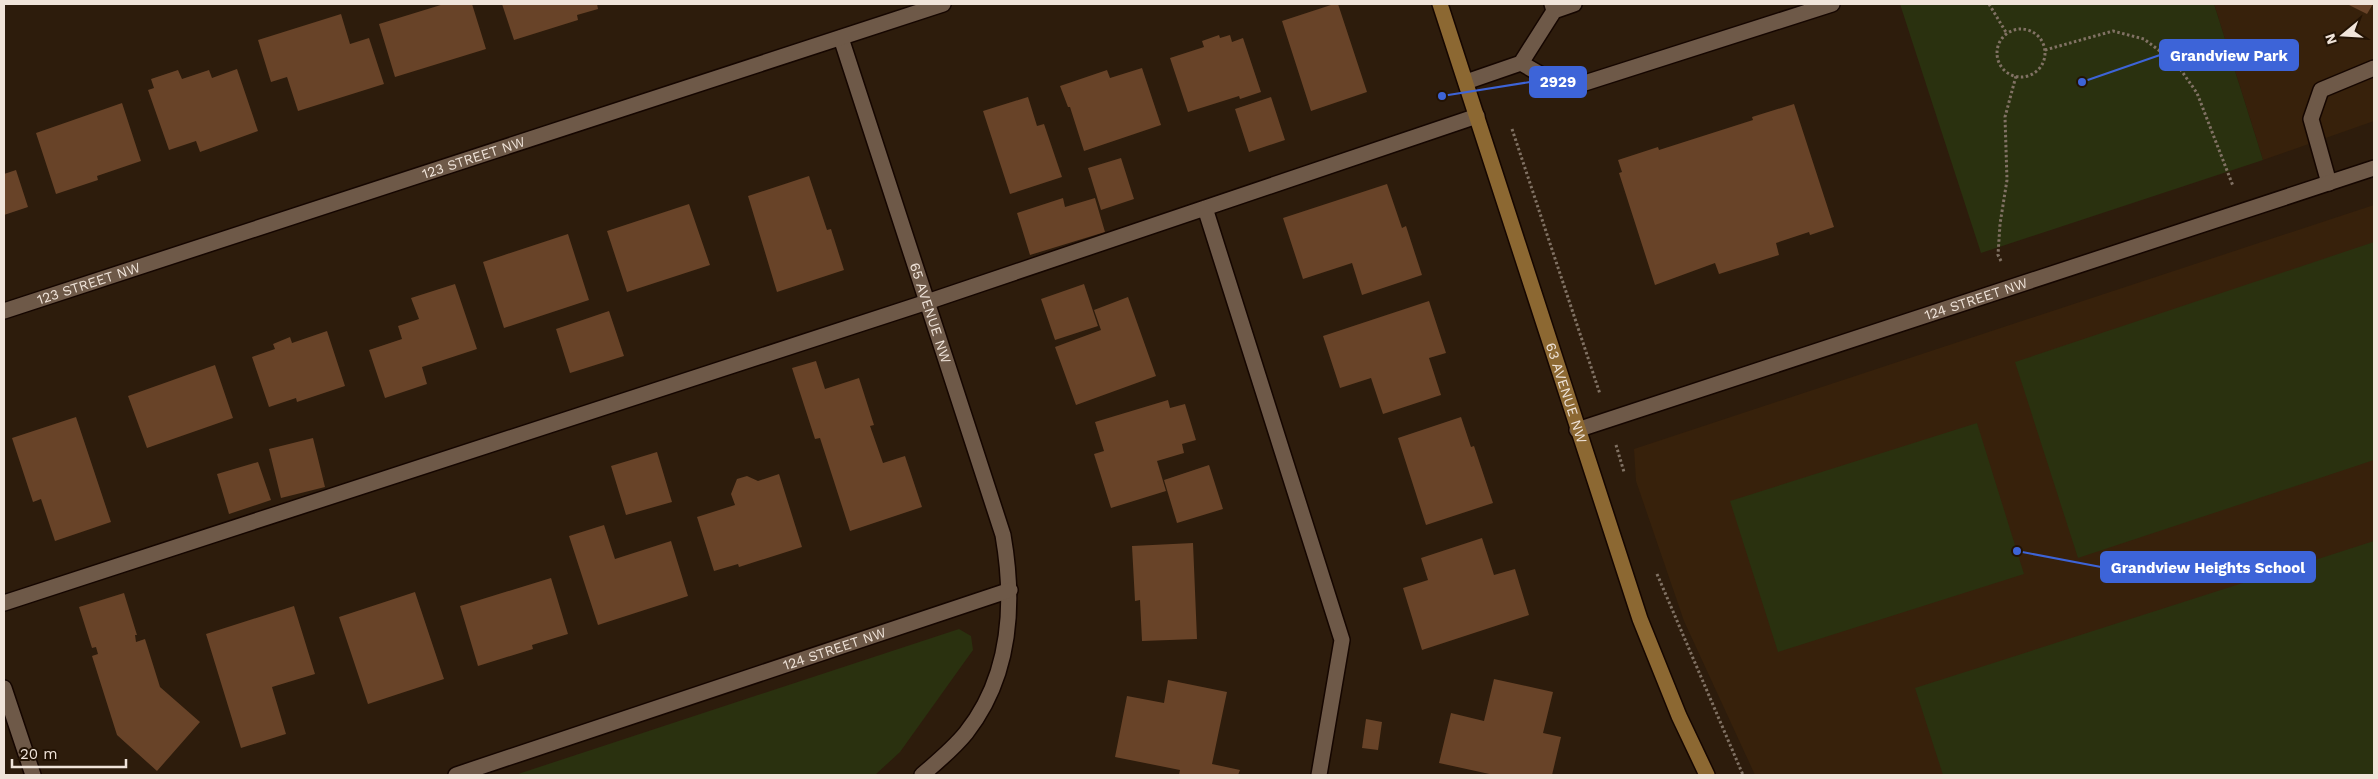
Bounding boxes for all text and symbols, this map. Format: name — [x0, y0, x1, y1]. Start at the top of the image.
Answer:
north arrow — [2318, 10, 2368, 60]
text: N — [2321, 32, 2340, 46]
callout: Grandview Park — [2160, 40, 2298, 70]
text: Grandview Park — [2170, 47, 2289, 65]
callout: 2929 — [1530, 67, 1586, 97]
text: 2929 — [1540, 73, 1576, 91]
street label: 123 STREET NW — [420, 133, 527, 182]
street label: 123 STREET NW — [35, 259, 142, 308]
street label: 65 AVENUE NW — [907, 260, 954, 365]
street label: 124 STREET NW — [1922, 274, 2030, 323]
street label: 63 AVENUE NW — [1543, 341, 1590, 445]
callout: Grandview Heights School — [2101, 552, 2315, 582]
text: Grandview Heights School — [2111, 559, 2305, 577]
street label: 124 STREET NW — [781, 624, 888, 673]
scale bar — [12, 736, 126, 768]
text: 20 m — [20, 745, 58, 763]

